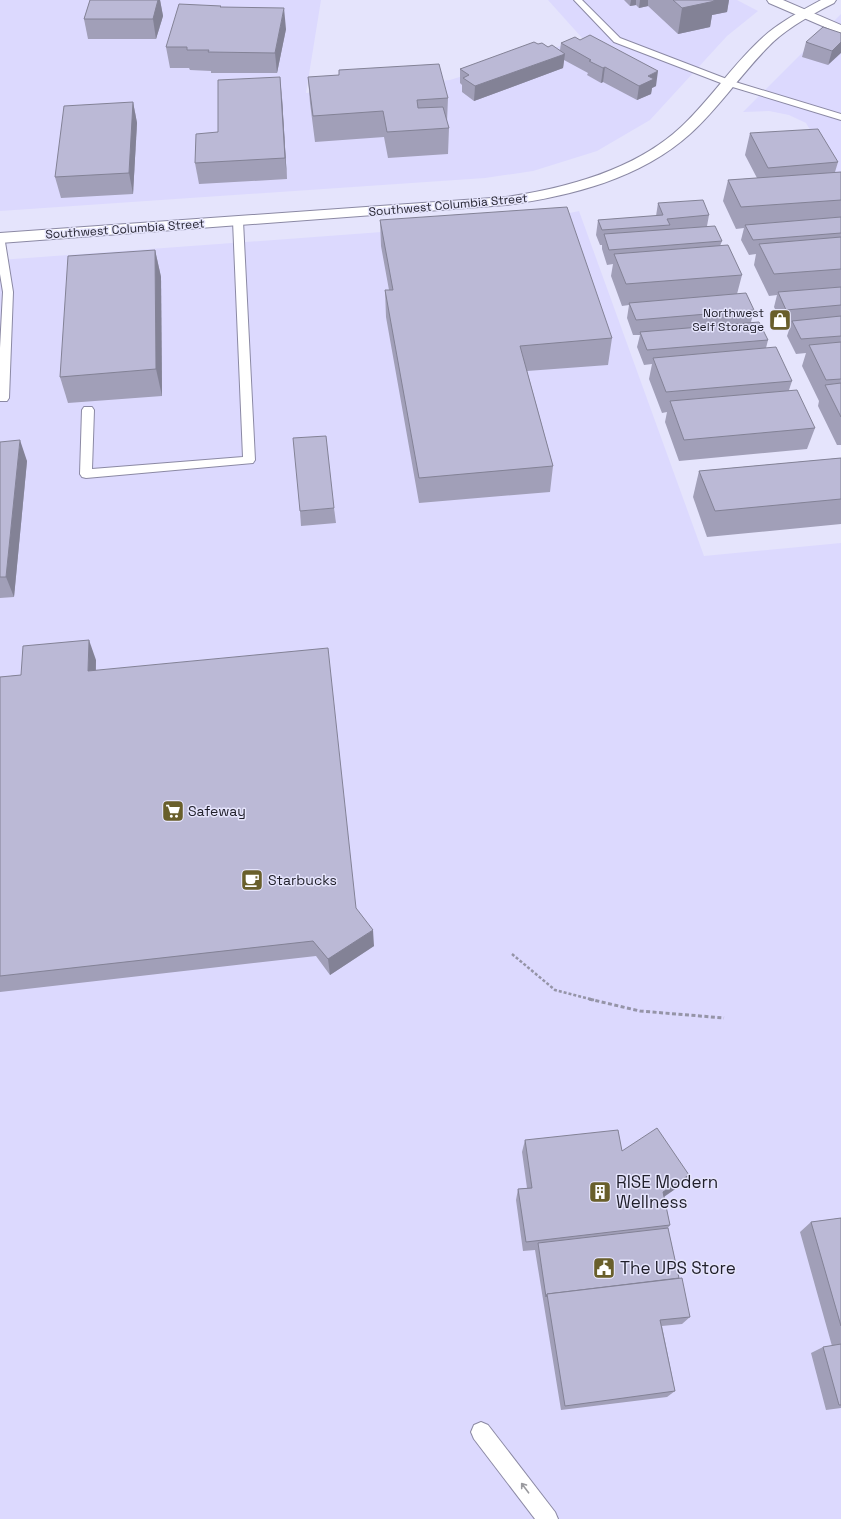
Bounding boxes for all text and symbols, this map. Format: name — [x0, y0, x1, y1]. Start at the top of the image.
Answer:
street label: Southwest Columbia Street — [368, 190, 528, 220]
street label: Southwest Columbia Street — [45, 215, 205, 243]
place label: Northwest Self Storage — [692, 305, 764, 335]
shop icon: Northwest Self Storage — [767, 307, 793, 333]
supermarket icon: Safeway — [160, 798, 186, 824]
place label: Safeway — [188, 802, 246, 820]
cafe icon: Starbucks — [239, 867, 265, 893]
place label: Starbucks — [268, 871, 337, 889]
place label: RISE Modern Wellness — [616, 1171, 718, 1213]
building icon: RISE Modern Wellness — [587, 1179, 613, 1205]
public building icon: The UPS Store — [591, 1255, 617, 1281]
place label: The UPS Store — [620, 1257, 736, 1279]
one-way arrow — [520, 1483, 529, 1494]

